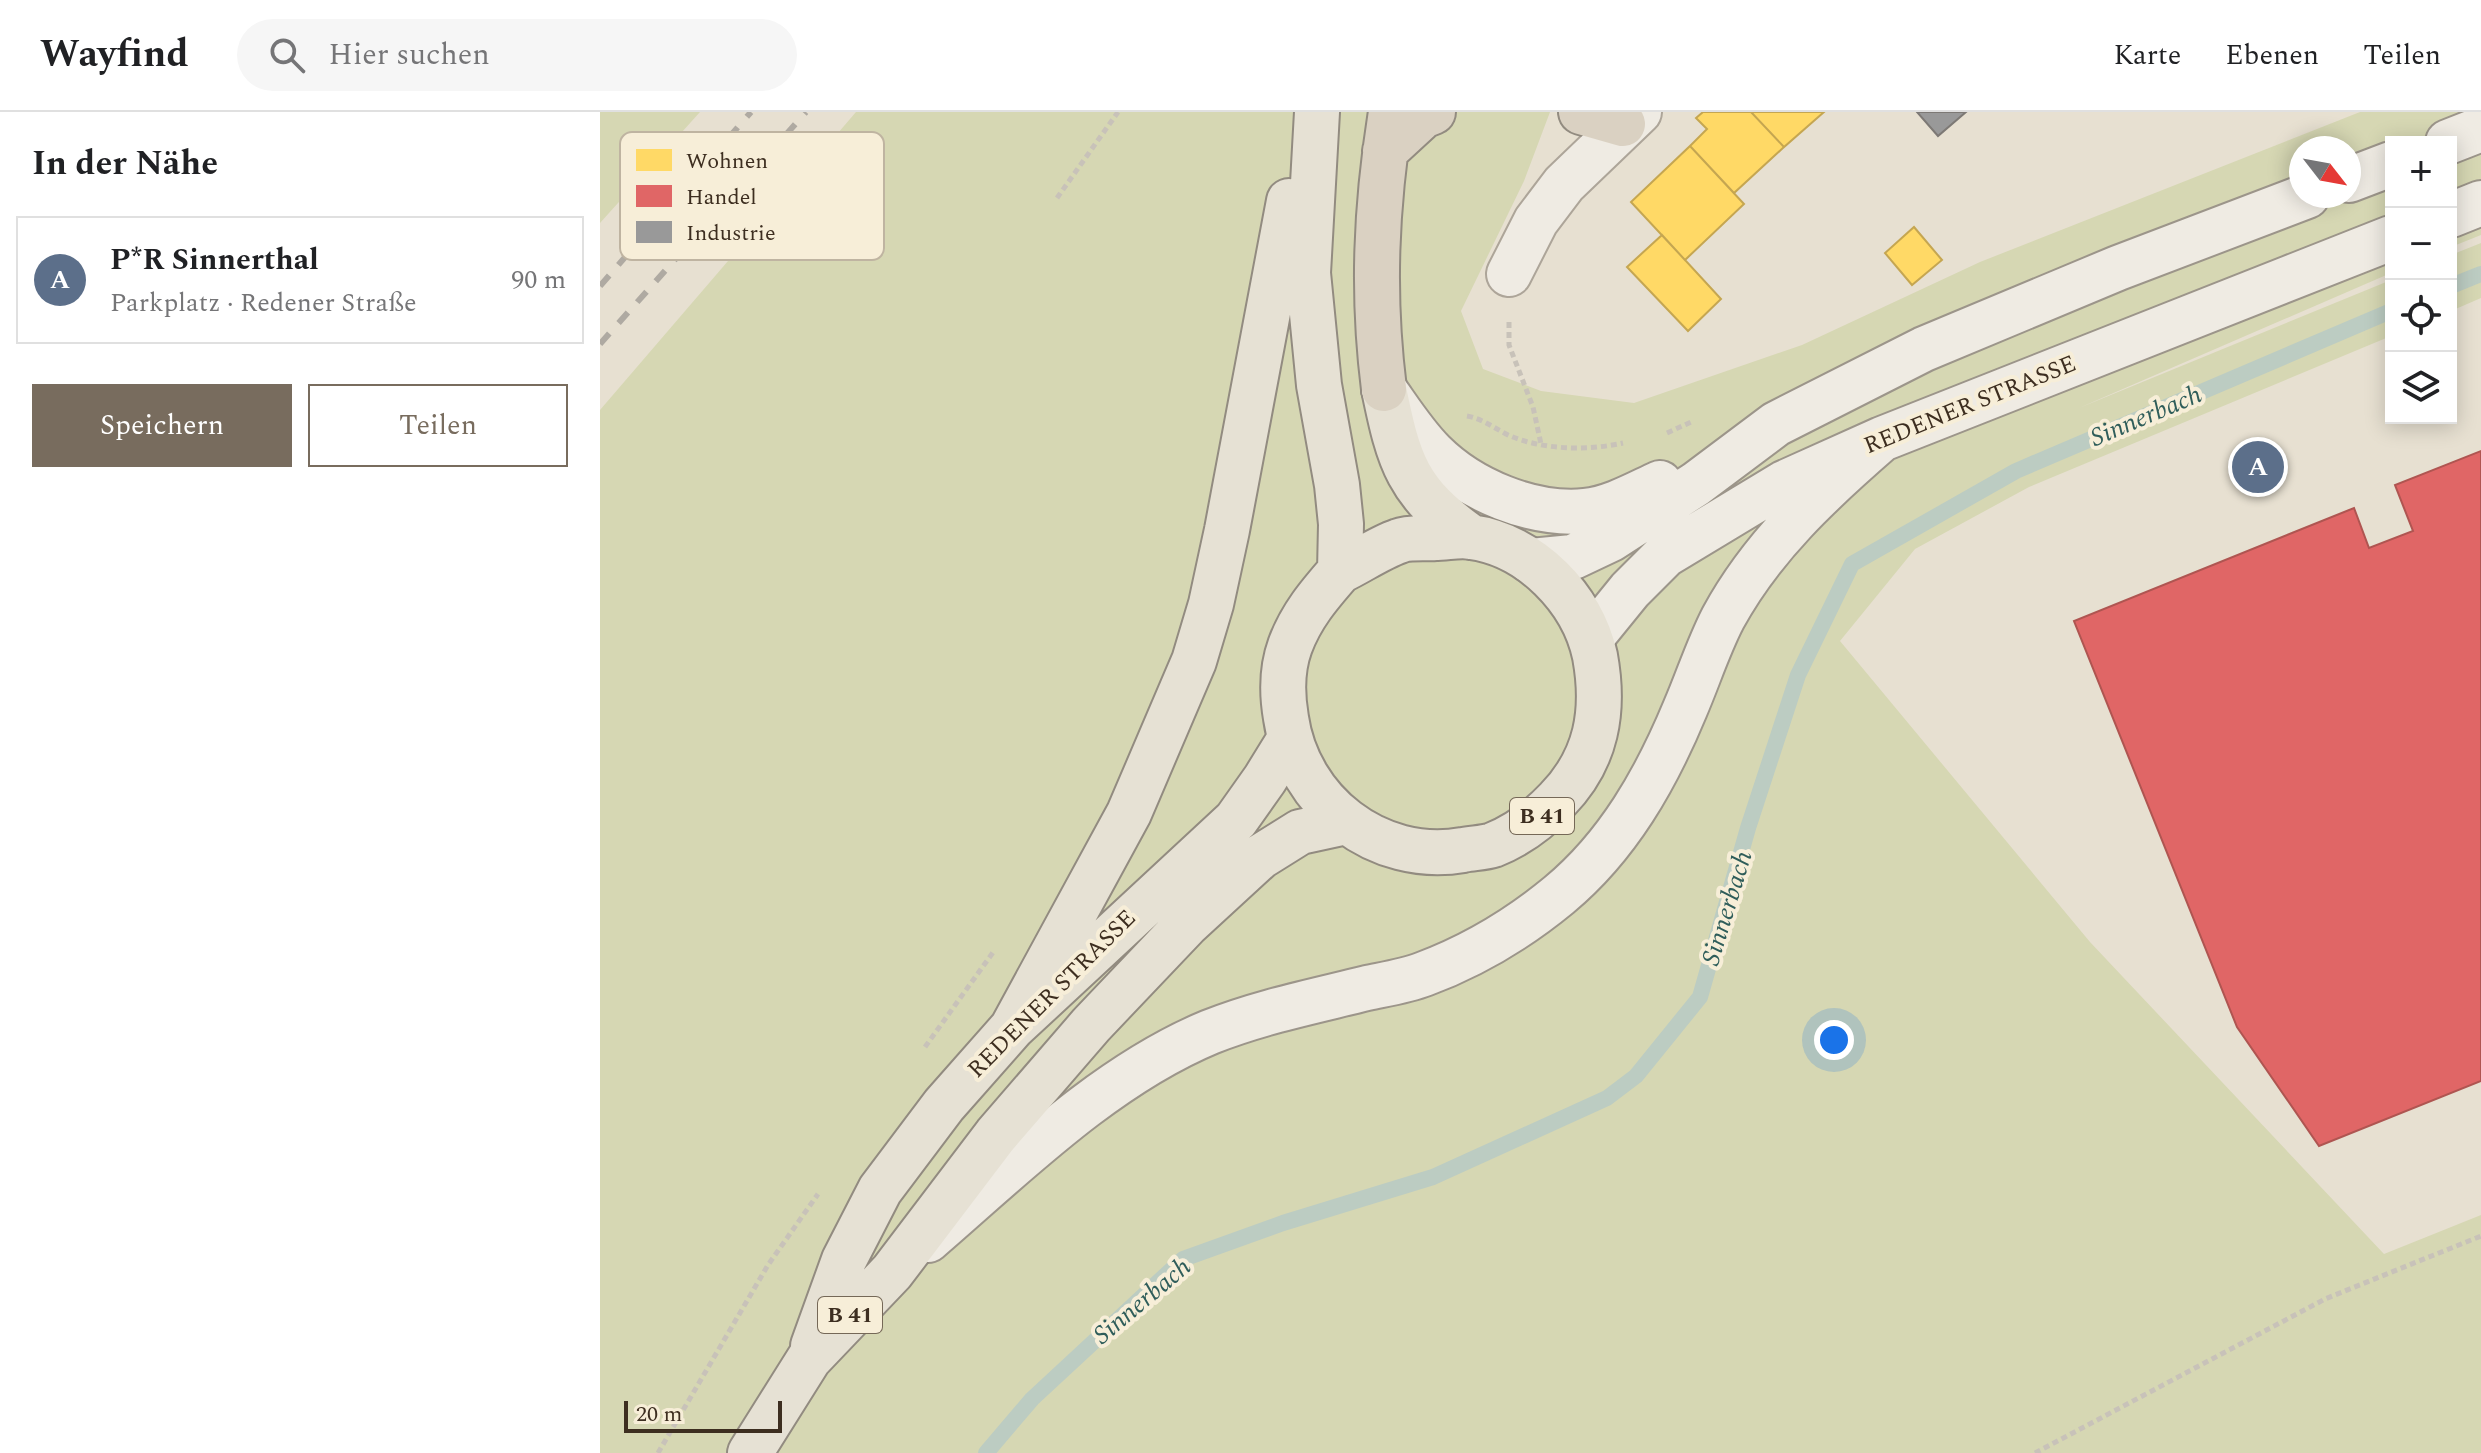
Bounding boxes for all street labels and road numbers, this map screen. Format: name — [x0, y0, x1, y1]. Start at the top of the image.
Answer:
street label: REDENER STRASSE — [1858, 346, 2082, 464]
road number: B 41 — [1510, 798, 1574, 834]
street label: REDENER STRASSE — [959, 901, 1145, 1087]
road number: B 41 — [818, 1297, 882, 1333]

